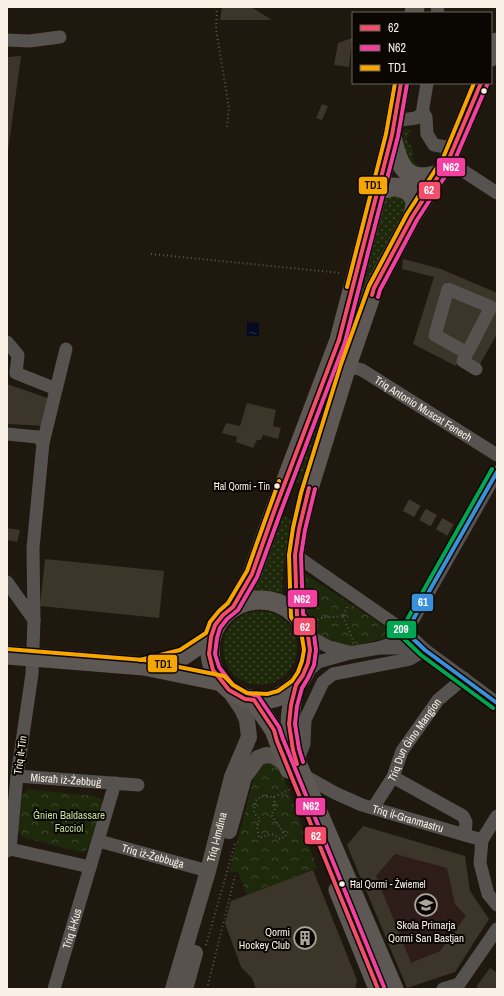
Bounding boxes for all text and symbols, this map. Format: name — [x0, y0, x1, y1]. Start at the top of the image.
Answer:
legend — [352, 12, 492, 84]
text: 62 — [388, 20, 399, 36]
text: N62 — [388, 40, 406, 56]
text: TD1 — [388, 60, 407, 76]
unlabelled marker — [479, 86, 489, 96]
line badge: N62 — [436, 157, 466, 177]
text: N62 — [443, 160, 459, 174]
line badge: TD1 — [358, 176, 388, 195]
text: TD1 — [364, 178, 382, 192]
line badge: 62 — [418, 181, 441, 200]
text: 62 — [424, 183, 434, 197]
street label: Triq Antonio Muscat Fenech — [372, 373, 475, 445]
place label: Ħal Qormi - Tin — [214, 480, 270, 493]
marker: Ħal Qormi - Tin — [272, 481, 282, 491]
line badge: N62 — [287, 589, 318, 608]
text: N62 — [294, 592, 310, 606]
line badge: 61 — [411, 593, 434, 612]
text: 61 — [418, 595, 428, 609]
line badge: 62 — [293, 617, 316, 636]
text: 62 — [300, 620, 310, 634]
line badge: 209 — [386, 620, 417, 639]
text: 209 — [393, 622, 409, 636]
line badge: TD1 — [147, 654, 178, 673]
text: TD1 — [154, 657, 172, 671]
street label: Triq Dun Ġino Mangion — [385, 696, 444, 784]
street label: Triq it-Tin — [10, 735, 30, 775]
street label: Misraħ iż-Żebbuġ — [30, 770, 102, 789]
line badge: N62 — [295, 797, 326, 816]
text: N62 — [303, 799, 319, 813]
street label: Triq il-Granmastru — [371, 801, 445, 835]
park label: Ġnien Baldassare Facciol — [33, 808, 105, 835]
street label: Triq l-Imdina — [204, 811, 230, 864]
line badge: 62 — [304, 826, 327, 845]
text: 62 — [311, 829, 321, 843]
street label: Triq iż-Żebbuġa — [120, 841, 186, 871]
place label: Ħal Qormi - Żwiemel — [350, 878, 426, 891]
marker: Ħal Qormi - Żwiemel — [337, 879, 347, 889]
school or university icon: Skola Primarja Qormi San Bastjan — [413, 892, 439, 918]
street label: Triq il-Kus — [59, 906, 85, 950]
place label: Skola Primarja Qormi San Bastjan — [388, 918, 464, 945]
place label: Qormi Hockey Club — [239, 925, 290, 952]
building icon: Qormi Hockey Club — [292, 925, 318, 951]

